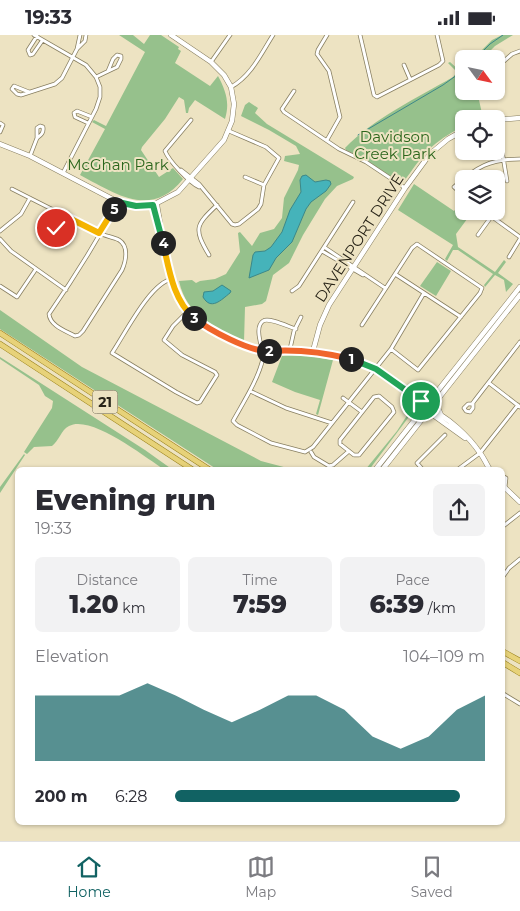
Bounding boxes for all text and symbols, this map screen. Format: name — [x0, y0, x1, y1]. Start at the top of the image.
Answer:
text: 19:33 — [25, 6, 72, 29]
north arrow — [455, 50, 505, 100]
map controls — [455, 50, 505, 220]
button: locate — [455, 110, 505, 160]
park label: Davidson Creek Park — [354, 127, 436, 163]
park label: McGhan Park — [67, 155, 169, 174]
street label: DAVENPORT DRIVE — [310, 170, 408, 306]
button: layers — [455, 170, 505, 220]
pin: 5 — [102, 197, 126, 221]
text: 5 — [110, 200, 119, 218]
pin — [35, 207, 77, 249]
icon: check — [42, 214, 70, 242]
pin: 4 — [150, 231, 176, 255]
text: 4 — [159, 234, 168, 252]
pin: 3 — [182, 305, 206, 331]
text: 3 — [190, 309, 199, 327]
pin: 2 — [256, 339, 282, 363]
text: 2 — [265, 342, 274, 360]
pin: 1 — [338, 347, 364, 371]
text: 1 — [349, 350, 354, 368]
pin — [400, 380, 442, 422]
icon: arrive — [407, 387, 435, 415]
road number: 21 — [92, 391, 118, 413]
text: Evening run — [35, 483, 216, 517]
button: share — [433, 484, 485, 536]
text: 19:33 — [35, 519, 72, 538]
text: Distance — [77, 571, 138, 589]
text: Time — [242, 571, 278, 589]
text: Pace — [396, 571, 430, 589]
text: 1.20 — [69, 589, 119, 619]
text: 7:59 — [233, 589, 287, 619]
text: 6:39 — [370, 589, 424, 619]
text: km — [119, 599, 146, 617]
text: /km — [424, 599, 456, 617]
text: Elevation — [35, 647, 109, 666]
text: 104–109 m — [403, 647, 485, 666]
text: 200 m — [35, 787, 87, 806]
text: 6:28 — [115, 787, 147, 806]
tab: Home — [67, 853, 111, 901]
tab: Map — [245, 853, 276, 901]
tab: Saved — [411, 853, 453, 901]

